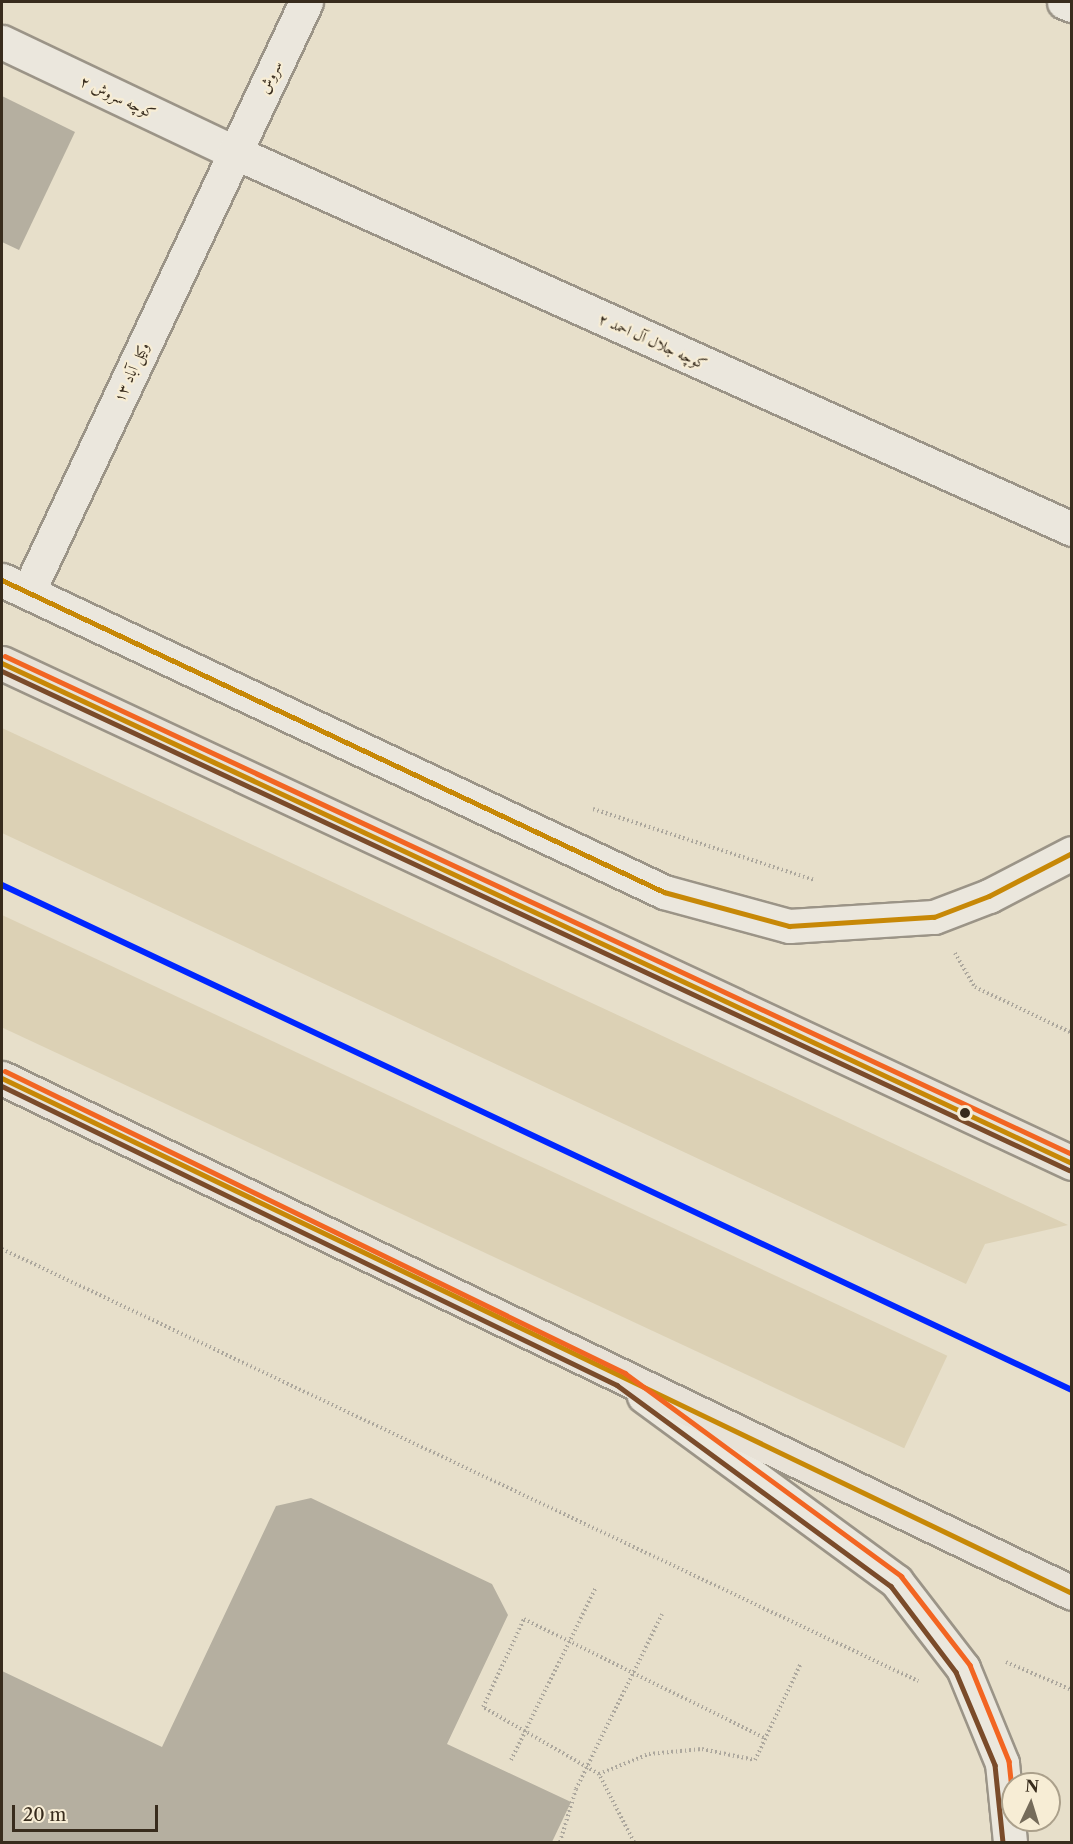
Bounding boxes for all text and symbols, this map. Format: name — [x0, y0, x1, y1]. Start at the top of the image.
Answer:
street label: سروش — [255, 58, 285, 96]
street label: کوچه سروش ۲ — [78, 72, 158, 122]
street label: کوچه جلال آل احمد ۲ — [596, 309, 710, 373]
street label: ۱۳ وکیل آباد — [109, 339, 153, 405]
unlabelled marker — [959, 1107, 971, 1119]
north arrow — [1001, 1772, 1061, 1832]
text: N — [1024, 1776, 1040, 1796]
scale bar — [15, 1793, 160, 1831]
text: 20 m — [23, 1804, 66, 1826]

